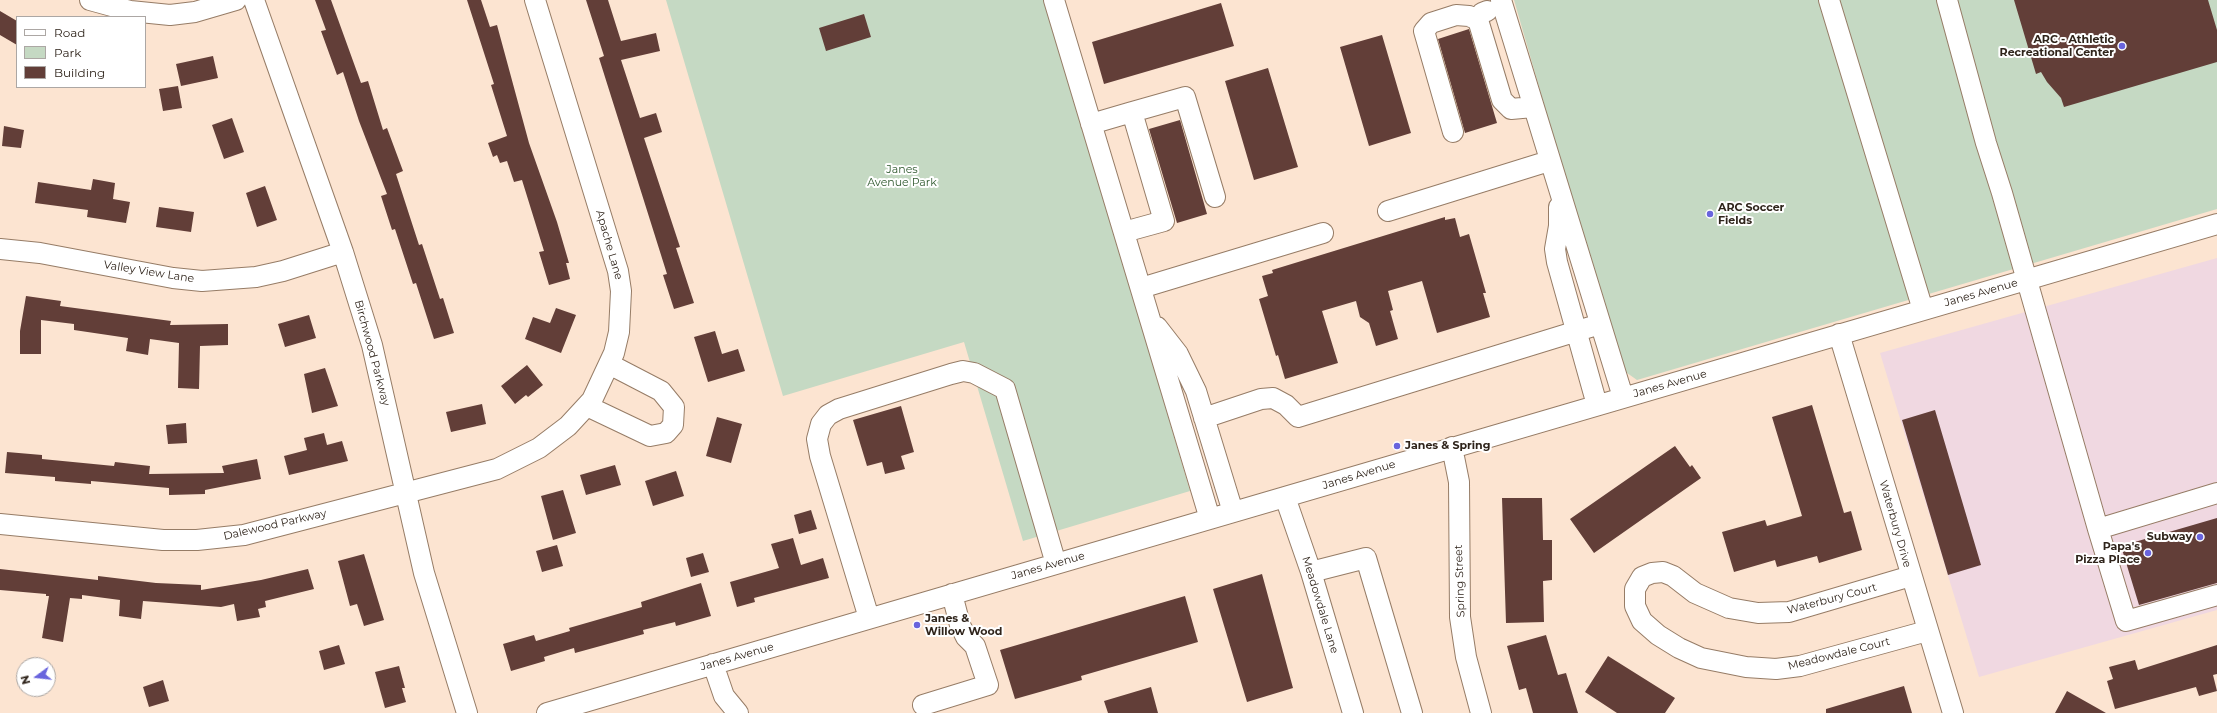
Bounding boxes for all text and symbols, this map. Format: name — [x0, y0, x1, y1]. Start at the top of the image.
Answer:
legend — [16, 16, 146, 88]
text: Road — [54, 25, 85, 40]
place label: ARC - Athletic Recreational Center — [2000, 33, 2114, 59]
marker: ARC - Athletic Recreational Center — [2117, 41, 2127, 51]
text: Park — [54, 45, 81, 60]
text: Building — [54, 65, 105, 80]
park label: Janes Avenue Park — [867, 163, 937, 189]
place label: ARC Soccer Fields — [1718, 201, 1784, 227]
street label: Apache Lane — [593, 209, 625, 281]
marker: ARC Soccer Fields — [1705, 209, 1715, 219]
street label: Valley View Lane — [103, 258, 195, 286]
street label: Janes Avenue — [1943, 276, 2019, 310]
street label: Birchwood Parkway — [352, 299, 392, 407]
street label: Janes Avenue — [1632, 367, 1708, 401]
place label: Janes & Spring — [1405, 439, 1490, 453]
marker: Janes & Spring — [1392, 441, 1402, 451]
street label: Janes Avenue — [1321, 458, 1397, 492]
street label: Waterbury Drive — [1876, 479, 1914, 569]
street label: Dalewood Parkway — [222, 507, 328, 543]
place label: Subway — [2147, 530, 2192, 544]
marker: Subway — [2195, 532, 2205, 542]
place label: Papa's Pizza Place — [2075, 540, 2140, 566]
street label: Spring Street — [1452, 544, 1468, 618]
marker: Papa's Pizza Place — [2143, 548, 2153, 558]
street label: Janes Avenue — [1010, 549, 1086, 583]
street label: Meadowdale Lane — [1299, 555, 1341, 655]
street label: Waterbury Court — [1786, 581, 1878, 617]
place label: Janes & Willow Wood — [925, 612, 1002, 638]
marker: Janes & Willow Wood — [912, 620, 922, 630]
street label: Meadowdale Court — [1787, 635, 1891, 673]
street label: Janes Avenue — [699, 640, 775, 674]
north arrow — [16, 657, 56, 697]
text: N — [17, 674, 33, 686]

